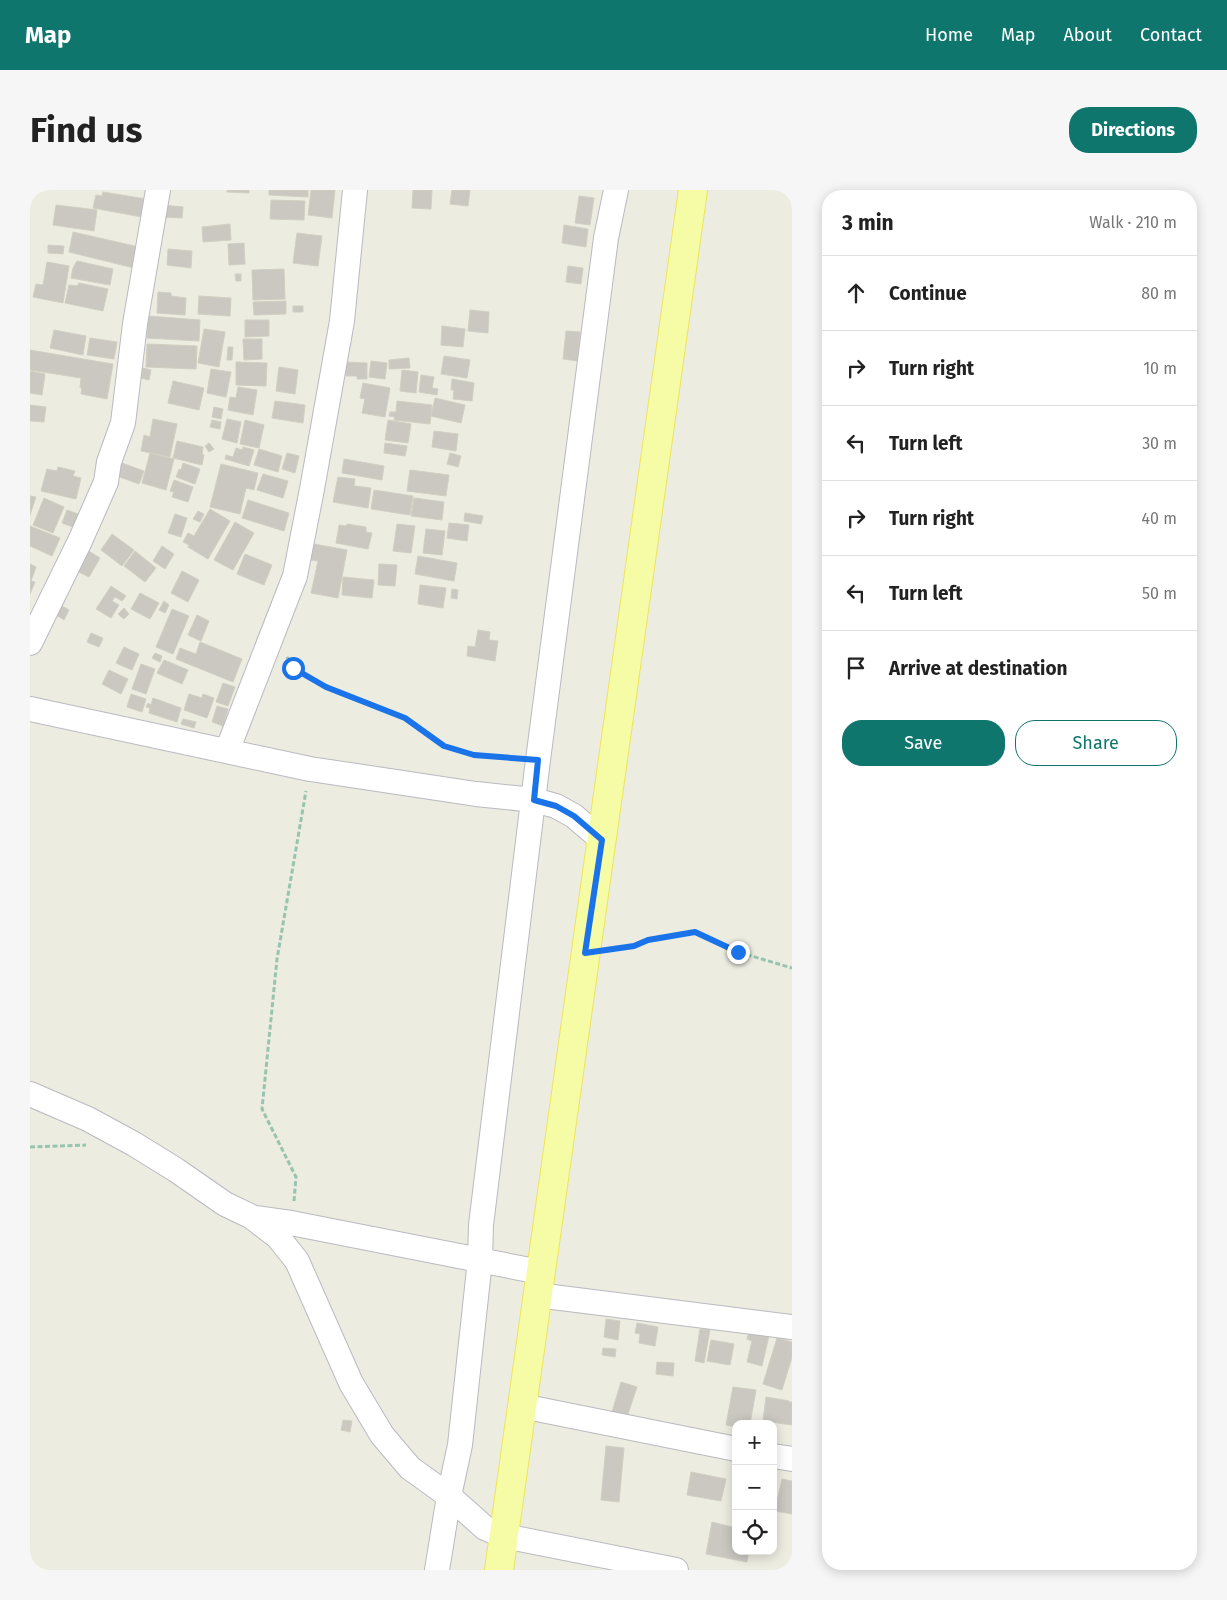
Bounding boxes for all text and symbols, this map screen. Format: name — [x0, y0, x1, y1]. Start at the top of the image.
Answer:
text: Map — [25, 21, 71, 49]
text: Home — [925, 24, 973, 46]
text: Map — [1001, 24, 1035, 46]
text: About — [1063, 24, 1112, 46]
text: Contact — [1140, 24, 1202, 46]
button: Directions — [1069, 107, 1197, 153]
text: Find us — [30, 109, 142, 151]
text: 3 min — [842, 210, 894, 236]
text: Walk · 210 m — [1089, 213, 1177, 232]
icon: ahead — [842, 279, 870, 307]
text: Continue — [889, 282, 967, 305]
text: 80 m — [1141, 284, 1177, 303]
icon: right — [842, 354, 870, 382]
text: Turn right — [889, 357, 974, 380]
text: 10 m — [1143, 359, 1177, 378]
icon: left — [842, 429, 870, 457]
text: Turn left — [889, 432, 963, 455]
text: 30 m — [1142, 434, 1177, 453]
icon: right — [842, 504, 870, 532]
text: Turn right — [889, 507, 974, 530]
text: 40 m — [1142, 509, 1177, 528]
icon: left — [842, 579, 870, 607]
text: Turn left — [889, 582, 963, 605]
text: 50 m — [1142, 584, 1177, 603]
icon: arrive — [842, 654, 870, 682]
route start — [282, 657, 305, 680]
text: Arrive at destination — [889, 657, 1068, 680]
button: Save — [842, 720, 1005, 766]
button: Share — [1015, 720, 1177, 766]
route end — [727, 941, 750, 964]
map controls — [732, 1420, 777, 1555]
button: + — [732, 1420, 777, 1465]
button: − — [732, 1465, 777, 1510]
button: locate — [732, 1510, 777, 1555]

